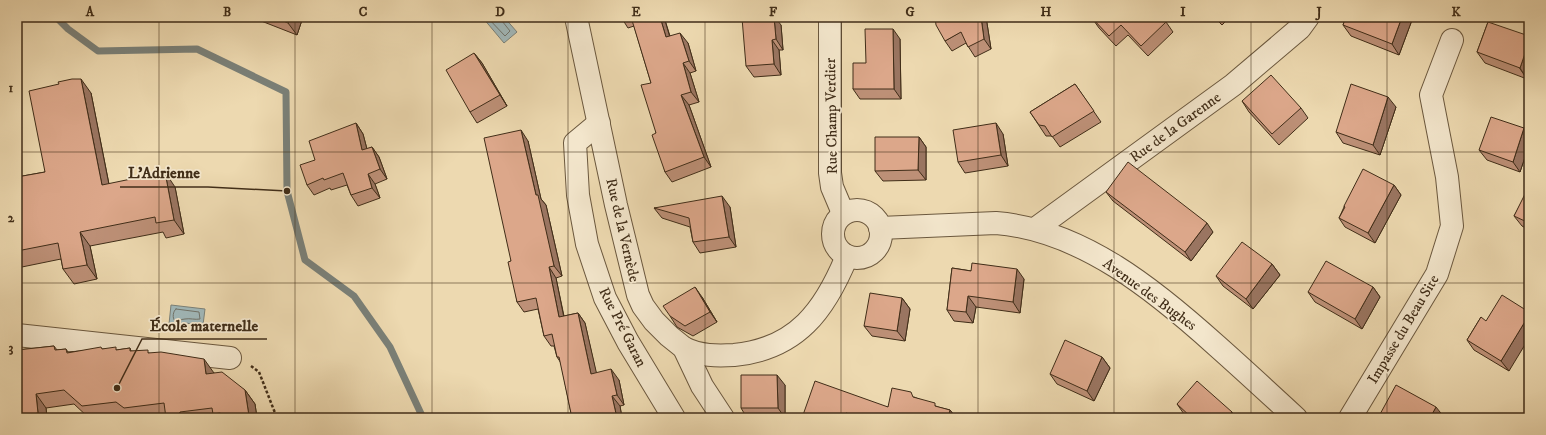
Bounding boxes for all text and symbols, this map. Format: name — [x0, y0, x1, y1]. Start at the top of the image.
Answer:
text: A — [85, 4, 95, 20]
text: B — [223, 4, 231, 20]
text: C — [359, 4, 368, 20]
text: D — [495, 4, 505, 20]
text: E — [631, 4, 641, 20]
text: F — [769, 4, 778, 20]
text: G — [905, 4, 915, 20]
text: H — [1041, 4, 1052, 20]
text: I — [1180, 4, 1186, 20]
text: J — [1314, 4, 1322, 21]
text: K — [1451, 4, 1461, 20]
street label: Rue Champ Verdier — [821, 57, 842, 174]
text: 1 — [9, 80, 14, 96]
street label: Rue de la Garenne — [1126, 88, 1225, 167]
callout: L'Adrienne — [120, 159, 208, 187]
text: L'Adrienne — [128, 163, 200, 183]
street label: Rue de la Vernède — [601, 176, 644, 284]
text: 2 — [8, 210, 15, 226]
street label: Avenue des Bughes — [1099, 254, 1200, 335]
street label: Impasse du Beau Site — [1363, 271, 1444, 387]
street label: Rue Pré Garan — [594, 284, 651, 370]
callout: École maternelle — [142, 311, 267, 339]
text: École maternelle — [150, 316, 259, 336]
text: 3 — [9, 340, 14, 356]

